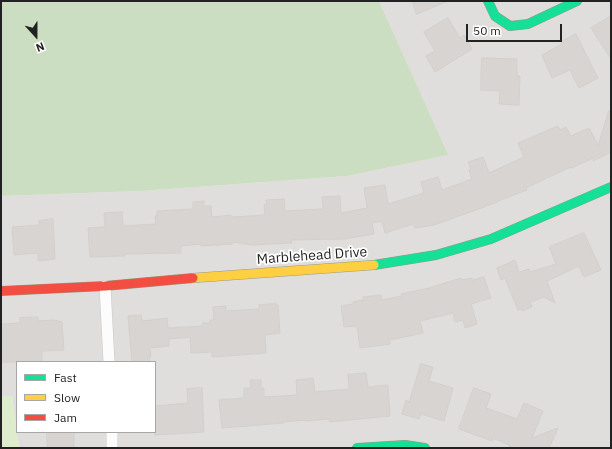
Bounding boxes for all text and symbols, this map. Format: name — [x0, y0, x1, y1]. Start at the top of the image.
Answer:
north arrow — [16, 16, 56, 56]
scale bar — [468, 16, 564, 42]
text: 50 m — [473, 23, 501, 38]
text: N — [34, 39, 47, 55]
street label: Marblehead Drive — [256, 244, 368, 268]
legend — [16, 361, 156, 433]
text: Fast — [54, 370, 77, 385]
text: Slow — [54, 390, 80, 405]
text: Jam — [54, 410, 77, 425]

